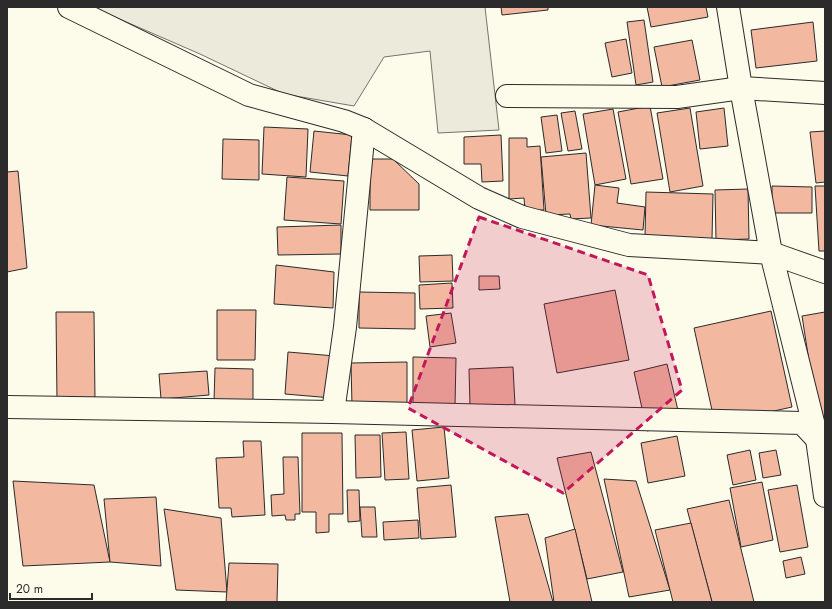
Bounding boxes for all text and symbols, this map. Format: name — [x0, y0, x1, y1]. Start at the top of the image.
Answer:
scale bar — [10, 575, 92, 601]
text: 20 m — [16, 580, 43, 598]

